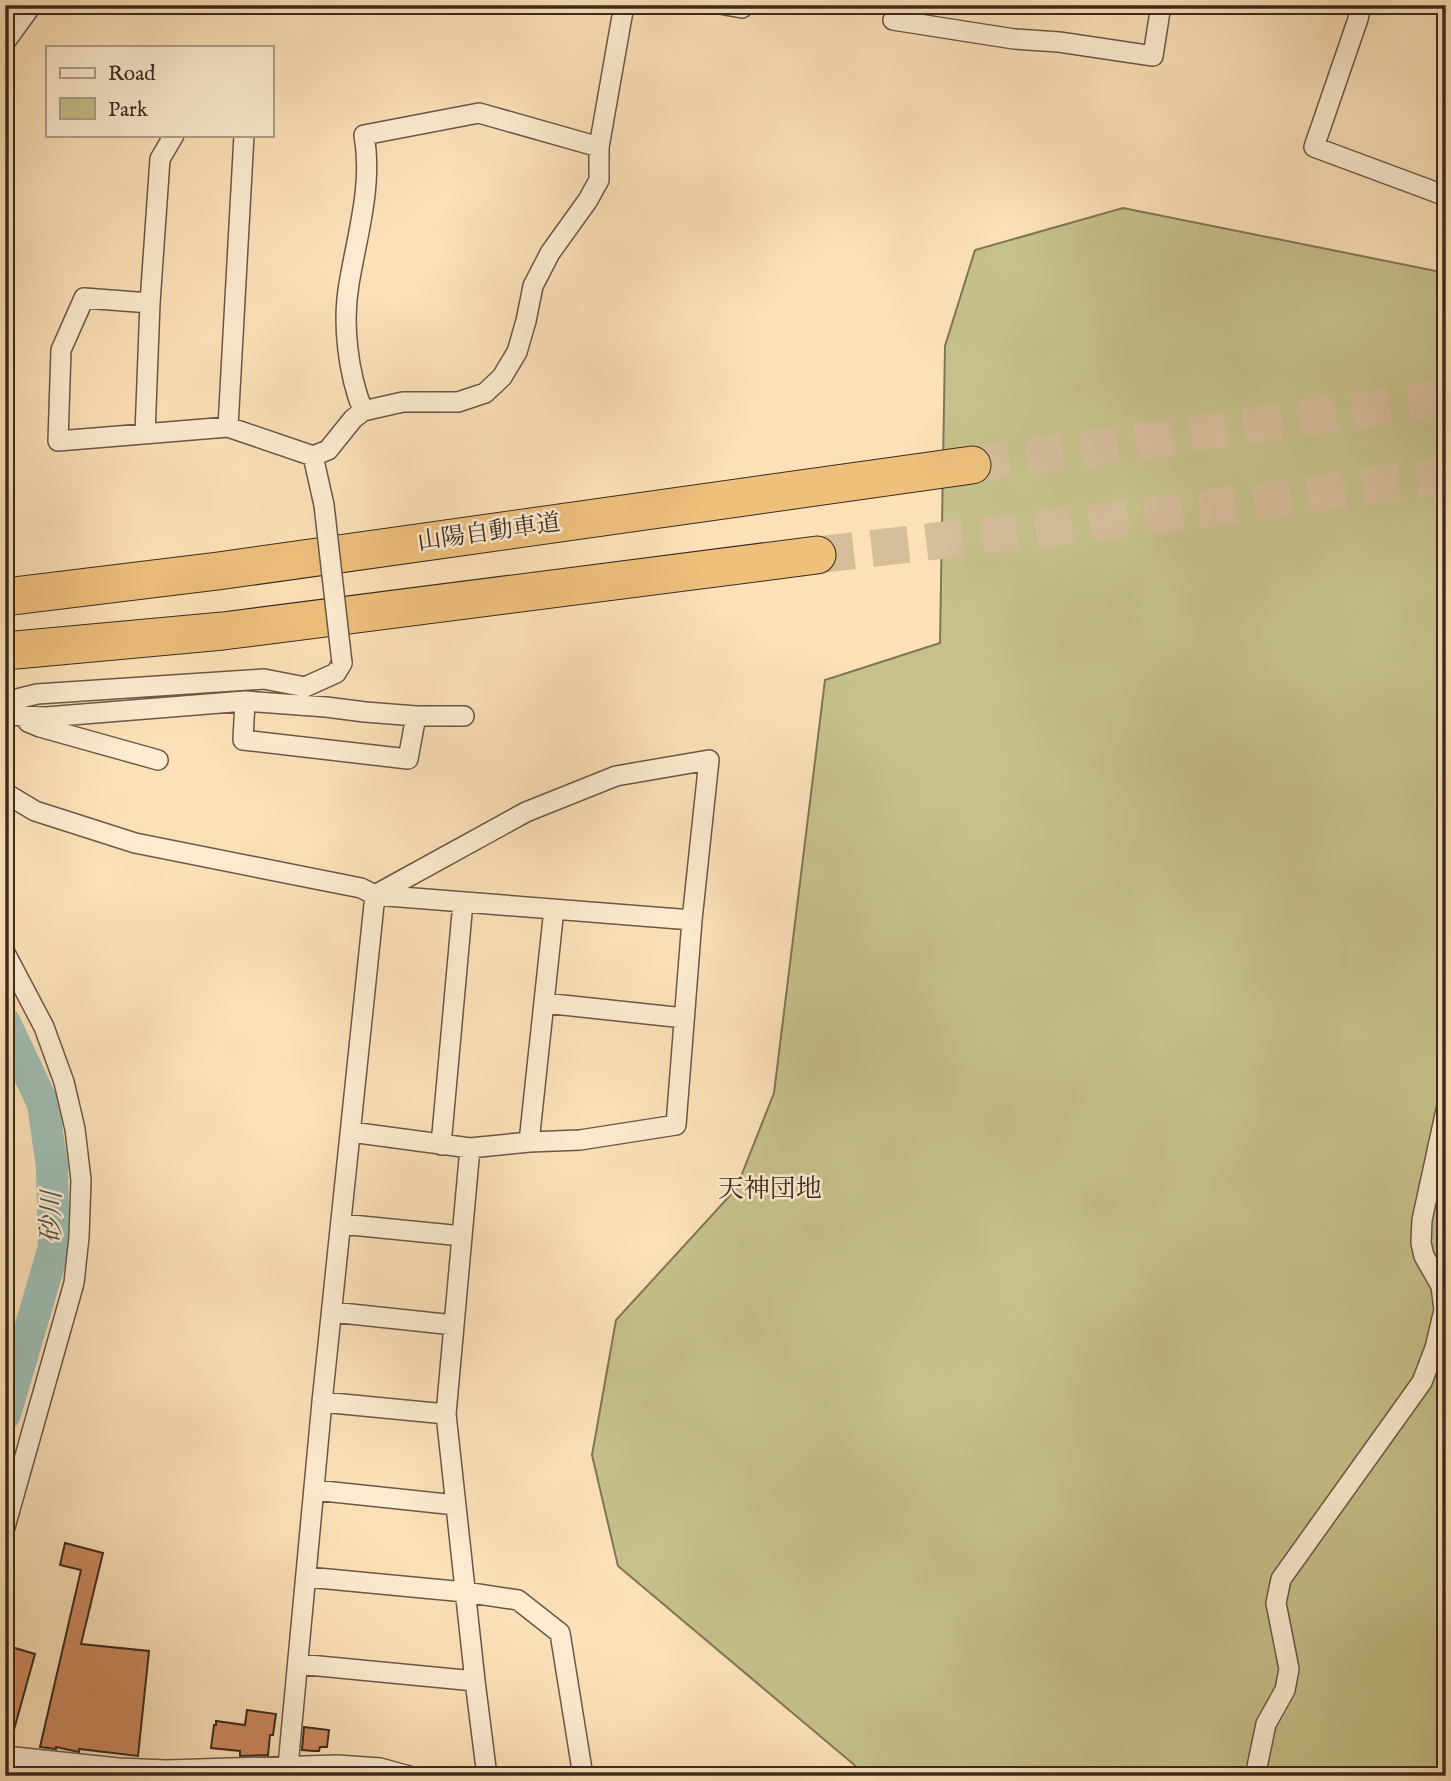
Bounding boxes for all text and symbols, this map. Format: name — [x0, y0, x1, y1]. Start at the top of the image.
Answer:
legend — [46, 46, 273, 136]
text: Road — [108, 61, 156, 88]
text: Park — [108, 97, 149, 124]
street label: 山陽自動車道 — [416, 508, 562, 558]
district label: 天神団地 — [718, 1173, 822, 1206]
water label: 砂川 — [35, 1188, 69, 1243]

